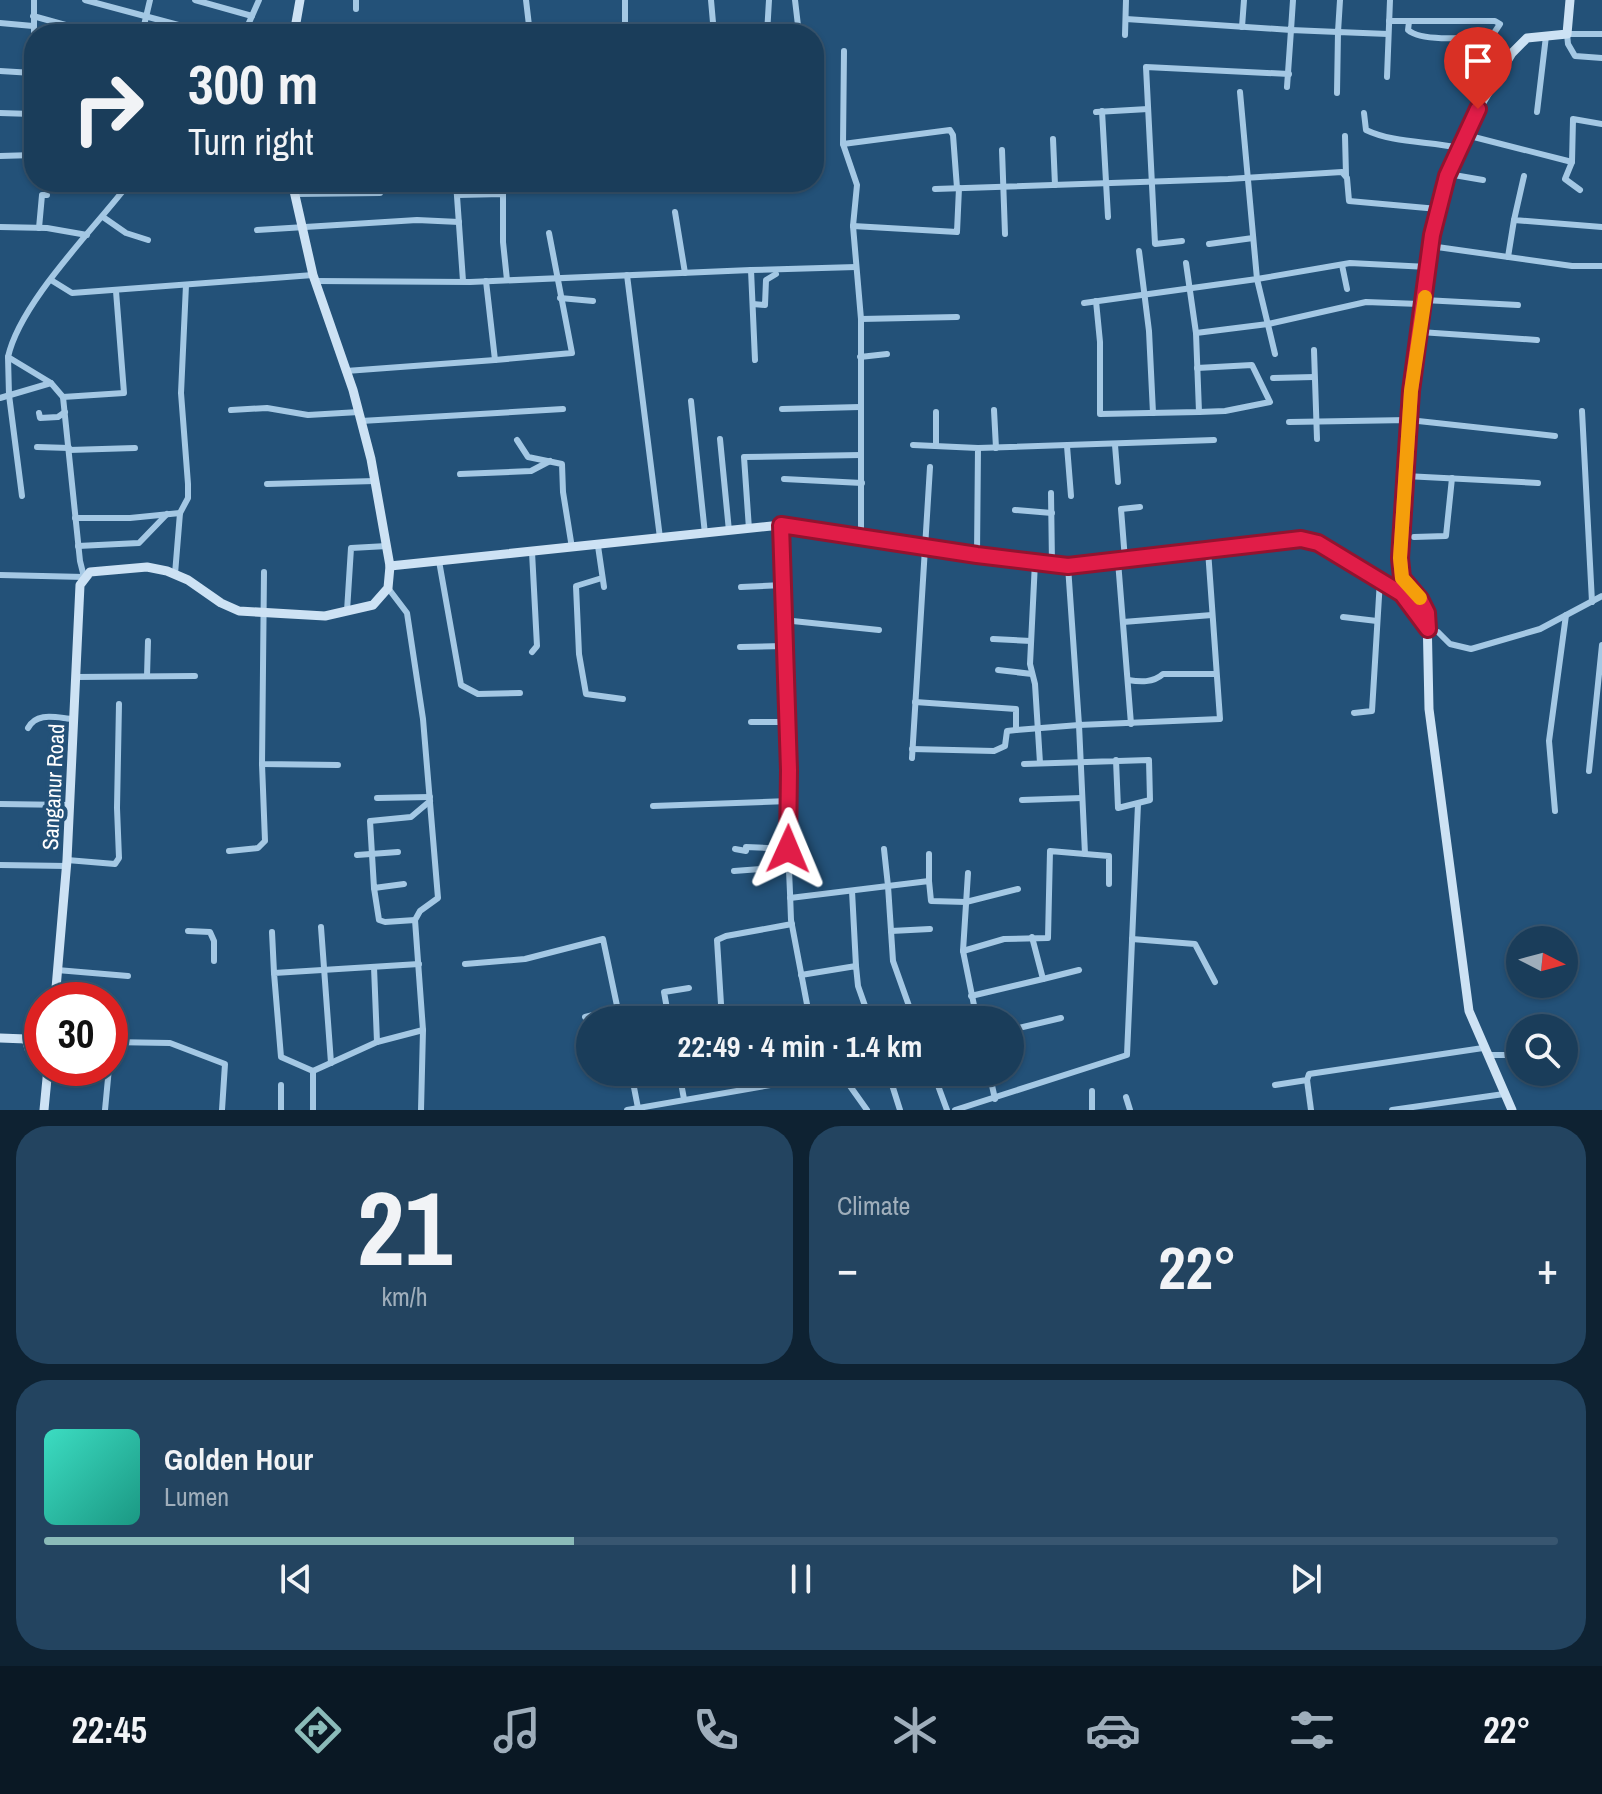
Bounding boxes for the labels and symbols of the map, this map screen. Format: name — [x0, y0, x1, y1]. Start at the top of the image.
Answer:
pin — [1444, 27, 1512, 109]
street label: Sanganur Road — [35, 723, 71, 851]
position arrow — [746, 807, 830, 891]
north arrow — [1506, 926, 1578, 998]
speed limit sign: 30 — [24, 982, 128, 1086]

